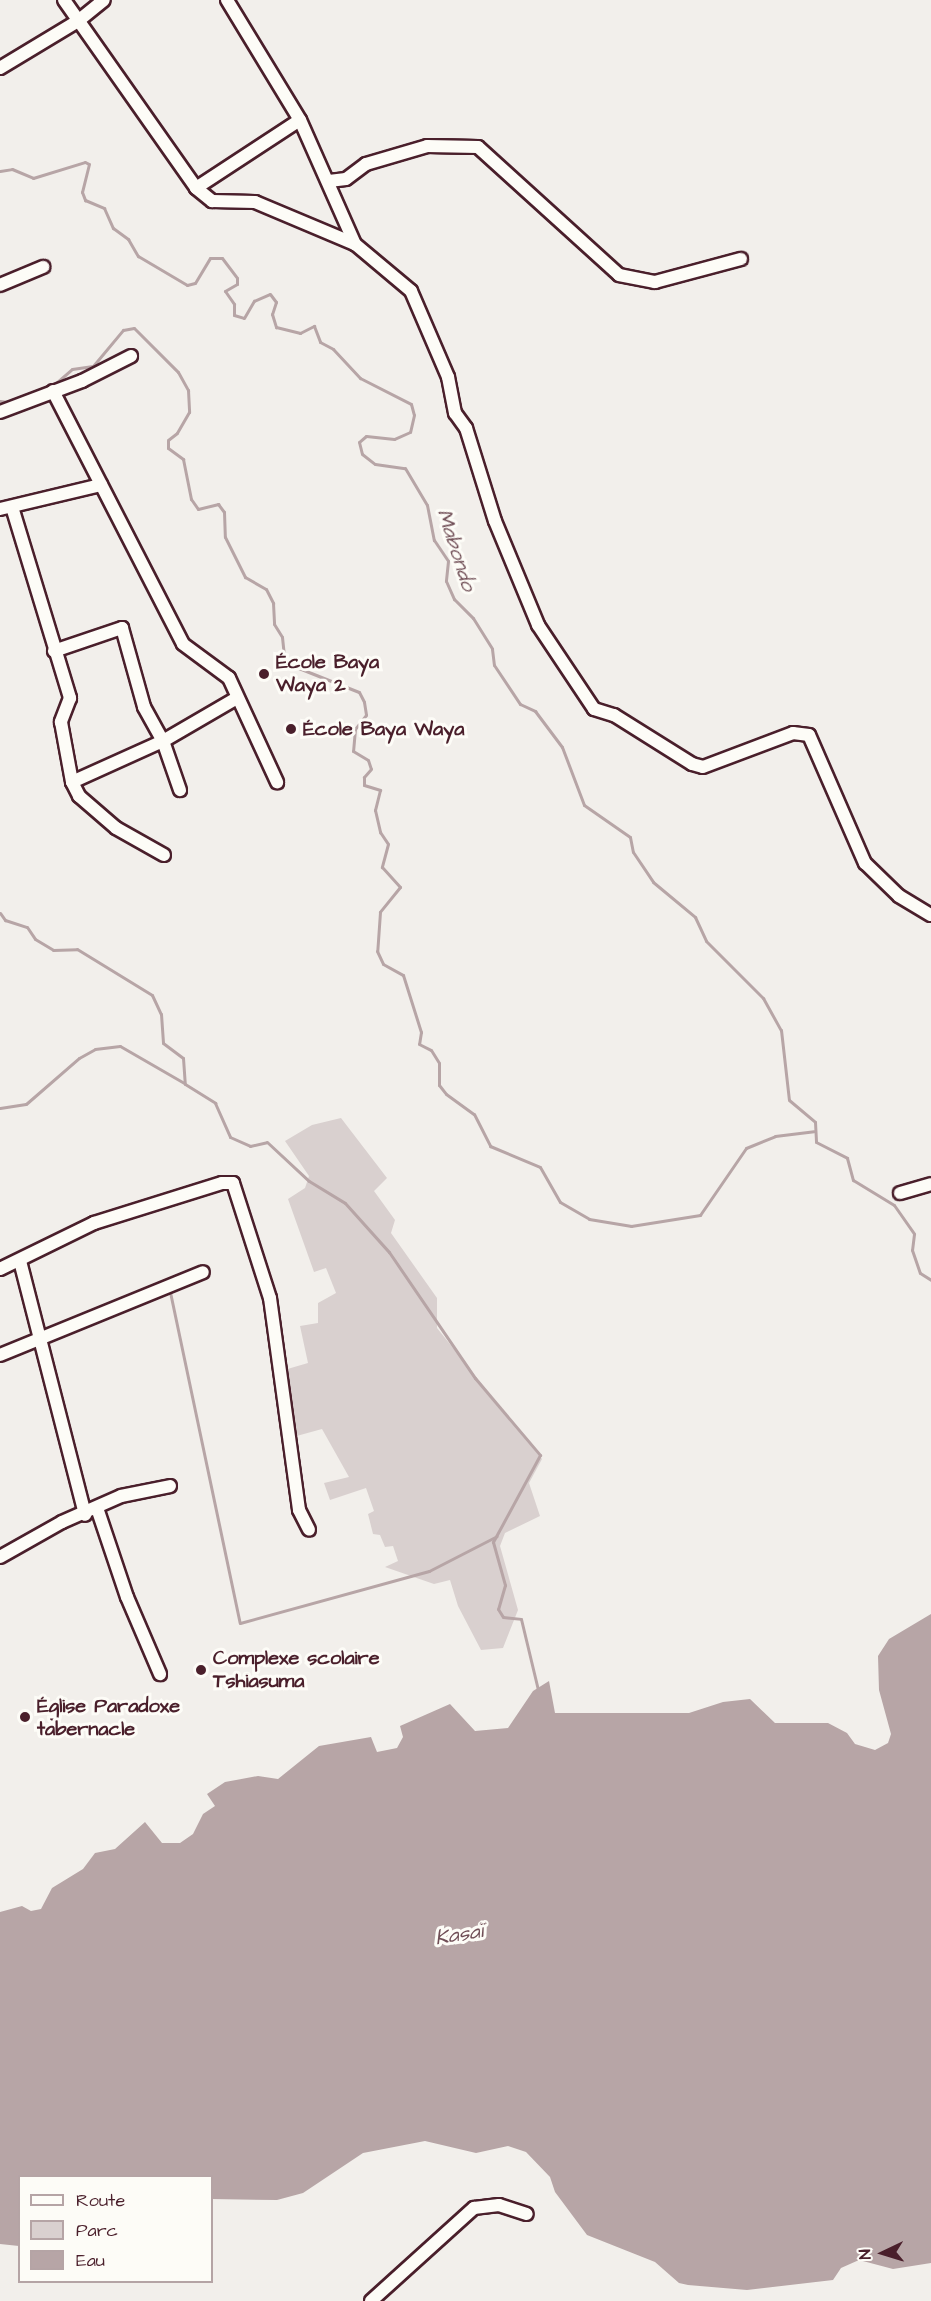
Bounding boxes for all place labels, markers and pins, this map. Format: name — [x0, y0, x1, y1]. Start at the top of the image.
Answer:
place label: École Baya Waya 2 — [276, 650, 379, 697]
marker: École Baya Waya 2 — [257, 667, 271, 681]
place label: École Baya Waya — [303, 717, 464, 741]
marker: École Baya Waya — [284, 722, 298, 736]
place label: Complexe scolaire Tshiasuma — [213, 1646, 379, 1693]
marker: Complexe scolaire Tshiasuma — [194, 1663, 208, 1677]
place label: Église Paradoxe tabernacle — [37, 1694, 180, 1741]
marker: Église Paradoxe tabernacle — [18, 1710, 32, 1724]

